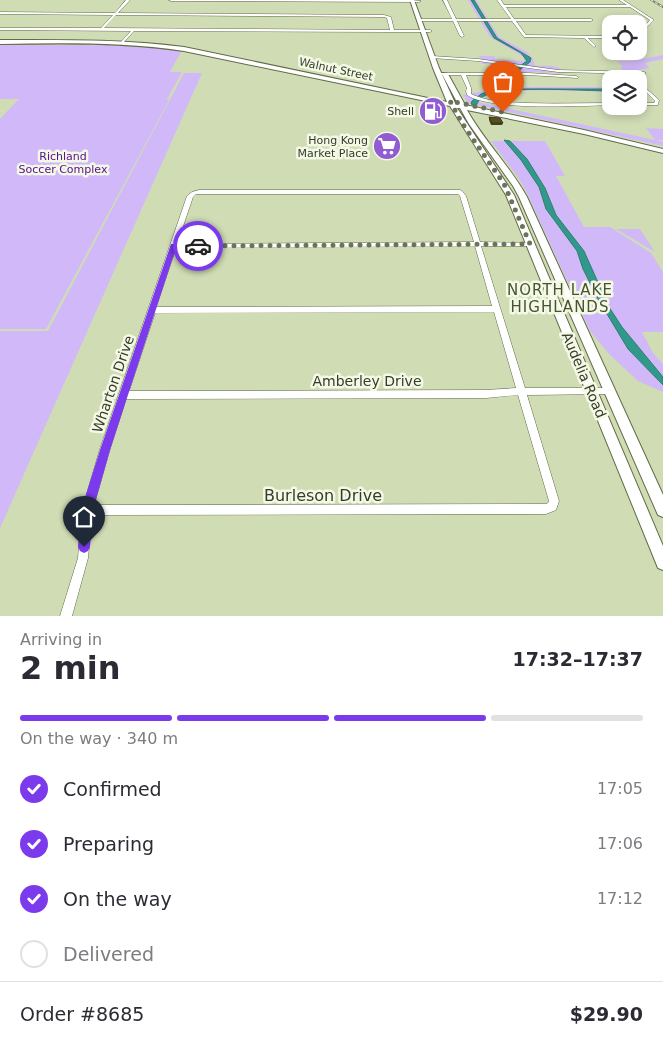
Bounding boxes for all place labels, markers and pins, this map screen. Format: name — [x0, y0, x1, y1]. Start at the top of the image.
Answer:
pin — [482, 61, 524, 112]
fuel station icon: Shell — [418, 96, 448, 126]
place label: Shell — [387, 105, 414, 118]
supermarket icon: Hong Kong Market Place — [372, 131, 402, 161]
place label: Hong Kong Market Place — [297, 134, 368, 160]
pin — [63, 496, 105, 547]

